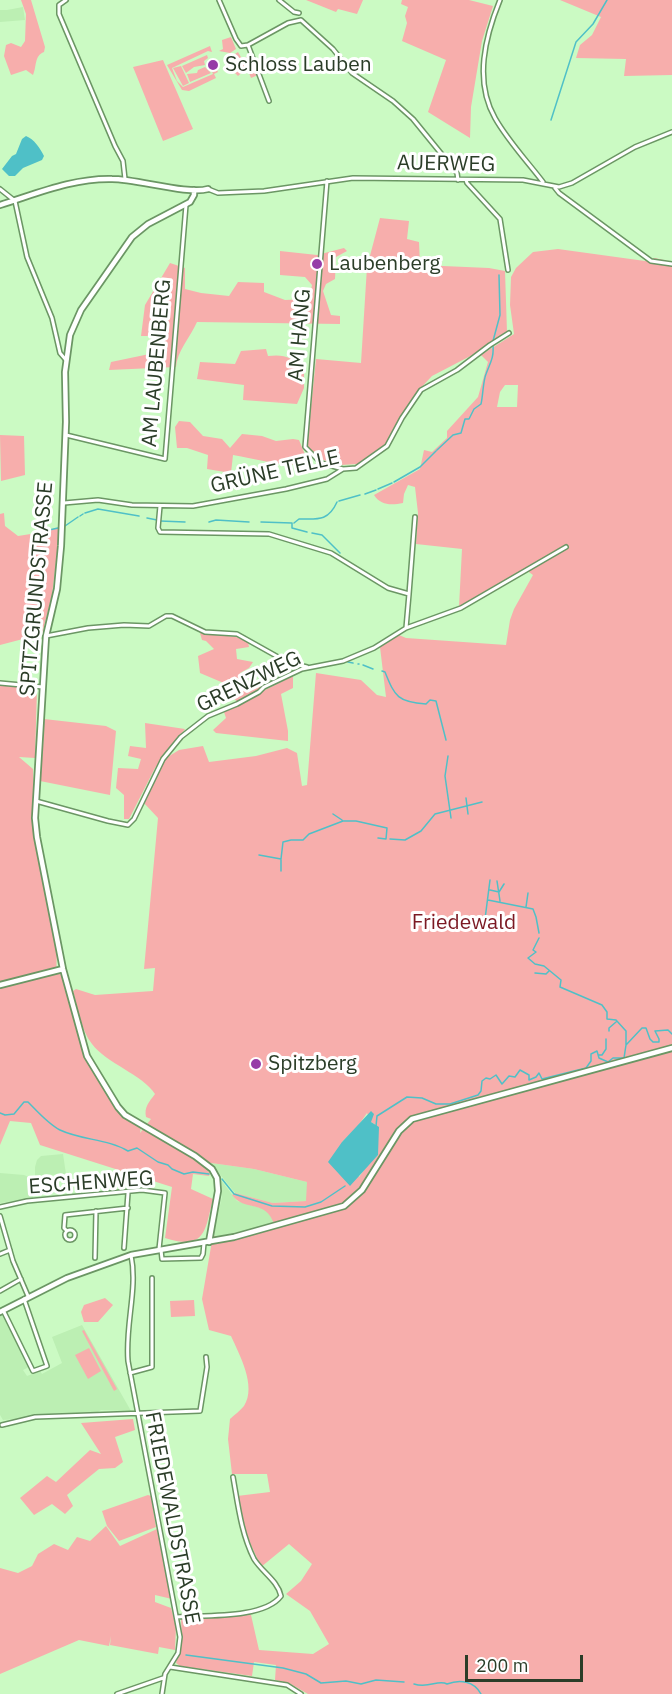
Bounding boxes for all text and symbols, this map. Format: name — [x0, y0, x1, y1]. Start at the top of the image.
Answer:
place label: Schloss Lauben — [225, 52, 372, 78]
marker: Schloss Lauben — [206, 58, 220, 72]
street label: AUERWEG — [397, 151, 495, 177]
place label: Laubenberg — [329, 251, 440, 277]
marker: Laubenberg — [310, 257, 324, 271]
street label: AM LAUBENBERG — [137, 278, 177, 448]
street label: AM HANG — [283, 287, 317, 383]
street label: GRÜNE TELLE — [208, 445, 342, 499]
street label: SPITZGRUNDSTRASSE — [15, 481, 59, 697]
street label: GRENZWEG — [193, 646, 305, 718]
park label: Friedewald — [412, 910, 516, 936]
place label: Spitzberg — [268, 1051, 357, 1077]
marker: Spitzberg — [249, 1057, 263, 1071]
street label: ESCHENWEG — [28, 1166, 154, 1200]
street label: FRIEDEWALDSTRASSE — [139, 1410, 205, 1626]
scale bar — [468, 1643, 586, 1681]
text: 200 m — [476, 1654, 528, 1677]

